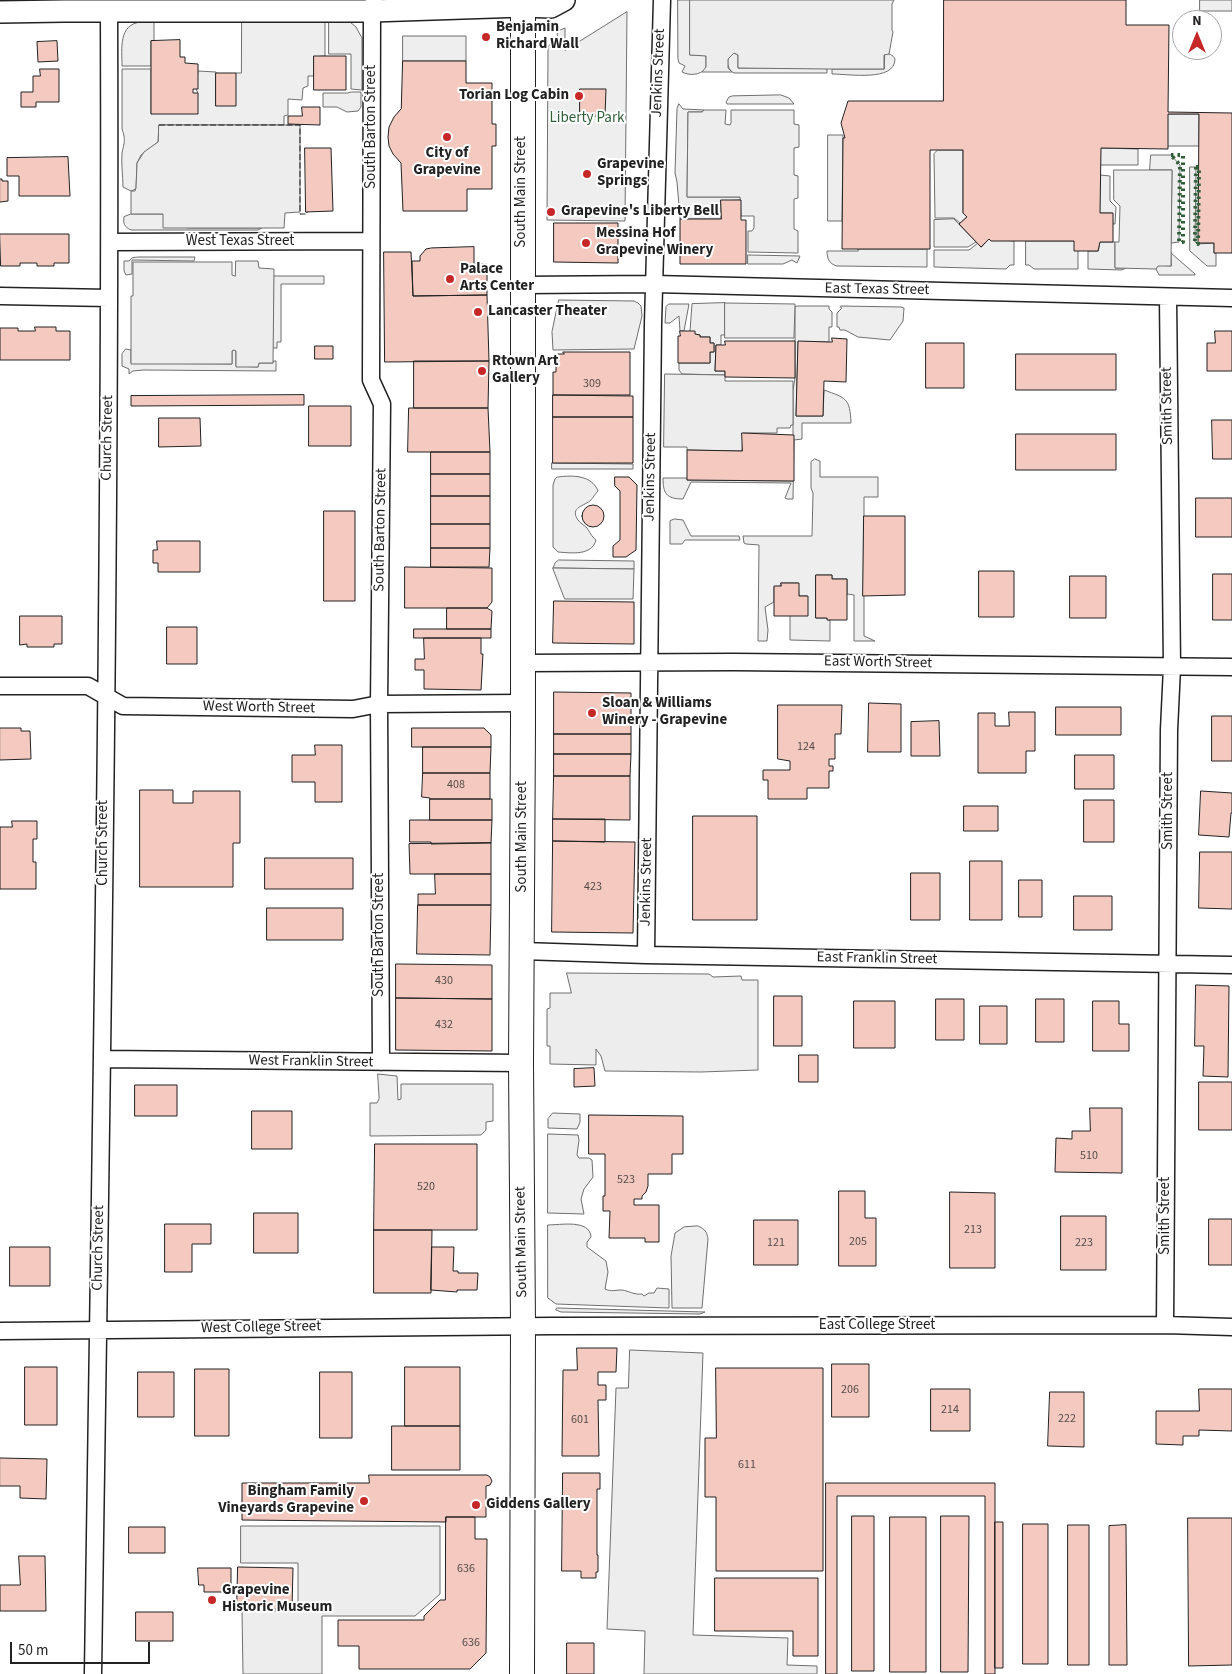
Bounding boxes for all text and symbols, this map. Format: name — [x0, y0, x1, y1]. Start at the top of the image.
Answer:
north arrow — [1172, 10, 1222, 60]
text: N — [1192, 11, 1202, 31]
place label: Benjamin Richard Wall — [496, 19, 579, 54]
street label: Jenkins Street — [648, 28, 670, 118]
marker: Benjamin Richard Wall — [480, 31, 492, 43]
street label: South Barton Street — [363, 65, 381, 189]
place label: Torian Log Cabin — [459, 87, 569, 105]
marker: Torian Log Cabin — [573, 90, 585, 102]
park label: Liberty Park — [549, 110, 625, 128]
marker: City of Grapevine — [441, 131, 453, 143]
street label: South Main Street — [513, 136, 531, 248]
place label: City of Grapevine — [413, 145, 481, 180]
place label: Grapevine Springs — [597, 156, 665, 191]
marker: Grapevine Springs — [581, 168, 593, 180]
place label: Grapevine's Liberty Bell — [561, 203, 719, 221]
marker: Grapevine's Liberty Bell — [545, 206, 557, 218]
place label: Messina Hof Grapevine Winery — [596, 225, 713, 260]
street label: West Texas Street — [186, 233, 294, 251]
marker: Messina Hof Grapevine Winery — [580, 237, 592, 249]
place label: Palace Arts Center — [460, 261, 534, 296]
marker: Palace Arts Center — [444, 273, 456, 285]
street label: East Texas Street — [824, 280, 930, 300]
place label: Lancaster Theater — [488, 303, 607, 321]
marker: Lancaster Theater — [472, 306, 484, 318]
place label: Rtown Art Gallery — [492, 353, 558, 388]
marker: Rtown Art Gallery — [476, 365, 488, 377]
street label: Smith Street — [1158, 367, 1178, 445]
house number: 309 — [583, 377, 601, 391]
street label: Church Street — [98, 395, 118, 481]
street label: Jenkins Street — [641, 432, 661, 522]
street label: South Barton Street — [371, 468, 391, 592]
street label: East Worth Street — [824, 653, 932, 673]
place label: Sloan & Williams Winery - Grapevine — [602, 695, 727, 730]
street label: West Worth Street — [203, 698, 315, 718]
marker: Sloan & Williams Winery - Grapevine — [586, 707, 598, 719]
house number: 124 — [797, 740, 815, 754]
street label: Smith Street — [1160, 772, 1178, 850]
house number: 408 — [447, 778, 465, 792]
street label: South Main Street — [514, 781, 532, 893]
street label: Church Street — [95, 800, 113, 886]
street label: Jenkins Street — [637, 837, 657, 927]
street label: South Barton Street — [371, 873, 389, 997]
house number: 423 — [584, 880, 602, 894]
street label: East Franklin Street — [816, 949, 938, 969]
house number: 430 — [435, 974, 453, 988]
house number: 432 — [435, 1018, 453, 1032]
street label: West Franklin Street — [248, 1052, 374, 1072]
house number: 510 — [1080, 1149, 1098, 1163]
house number: 523 — [617, 1173, 635, 1187]
street label: Smith Street — [1157, 1177, 1175, 1255]
house number: 520 — [417, 1180, 435, 1194]
street label: South Main Street — [512, 1186, 532, 1298]
street label: Church Street — [89, 1205, 109, 1291]
house number: 213 — [964, 1223, 982, 1237]
house number: 205 — [849, 1235, 867, 1249]
house number: 121 — [767, 1236, 785, 1250]
house number: 223 — [1075, 1236, 1093, 1250]
street label: East College Street — [819, 1317, 935, 1335]
street label: West College Street — [201, 1318, 321, 1338]
house number: 206 — [841, 1383, 859, 1397]
house number: 214 — [941, 1403, 959, 1417]
house number: 222 — [1058, 1412, 1076, 1426]
house number: 601 — [571, 1413, 589, 1427]
house number: 611 — [738, 1458, 756, 1472]
place label: Bingham Family Vineyards Grapevine — [218, 1483, 354, 1518]
marker: Bingham Family Vineyards Grapevine — [358, 1495, 370, 1507]
place label: Giddens Gallery — [486, 1496, 591, 1514]
marker: Giddens Gallery — [470, 1499, 482, 1511]
house number: 636 — [457, 1562, 475, 1576]
place label: Grapevine Historic Museum — [222, 1582, 332, 1617]
marker: Grapevine Historic Museum — [206, 1594, 218, 1606]
scale bar — [12, 1632, 152, 1664]
house number: 636 — [462, 1636, 480, 1650]
text: 50 m — [18, 1640, 48, 1661]

